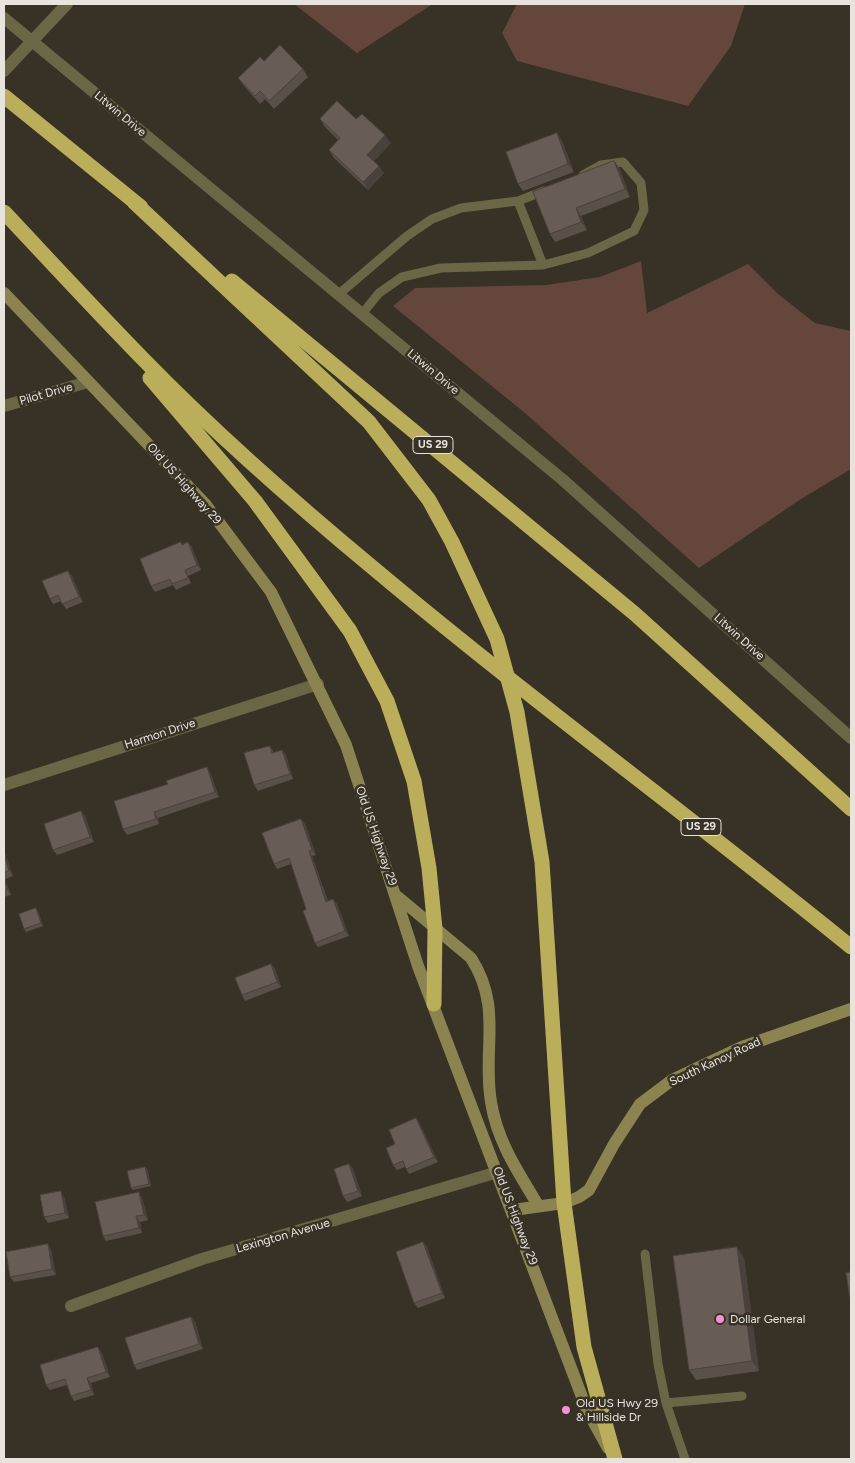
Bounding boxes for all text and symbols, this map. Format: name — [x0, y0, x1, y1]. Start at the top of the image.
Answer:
street label: Litwin Drive — [91, 88, 149, 140]
street label: Litwin Drive — [404, 346, 462, 398]
street label: Pilot Drive — [18, 380, 74, 408]
road number: US 29 — [413, 436, 453, 454]
street label: Old US Highway 29 — [144, 440, 224, 528]
street label: Litwin Drive — [711, 611, 767, 663]
street label: Harmon Drive — [123, 716, 197, 752]
street label: Old US Highway 29 — [352, 784, 400, 888]
road number: US 29 — [681, 819, 721, 836]
street label: South Kanoy Road — [667, 1035, 763, 1089]
street label: Old US Highway 29 — [490, 1165, 540, 1267]
street label: Lexington Avenue — [235, 1216, 331, 1256]
place label: Dollar General — [730, 1312, 805, 1326]
marker: Dollar General — [714, 1313, 726, 1325]
place label: Old US Hwy 29 & Hillside Dr — [576, 1396, 658, 1424]
marker: Old US Hwy 29 & Hillside Dr — [560, 1404, 572, 1416]

